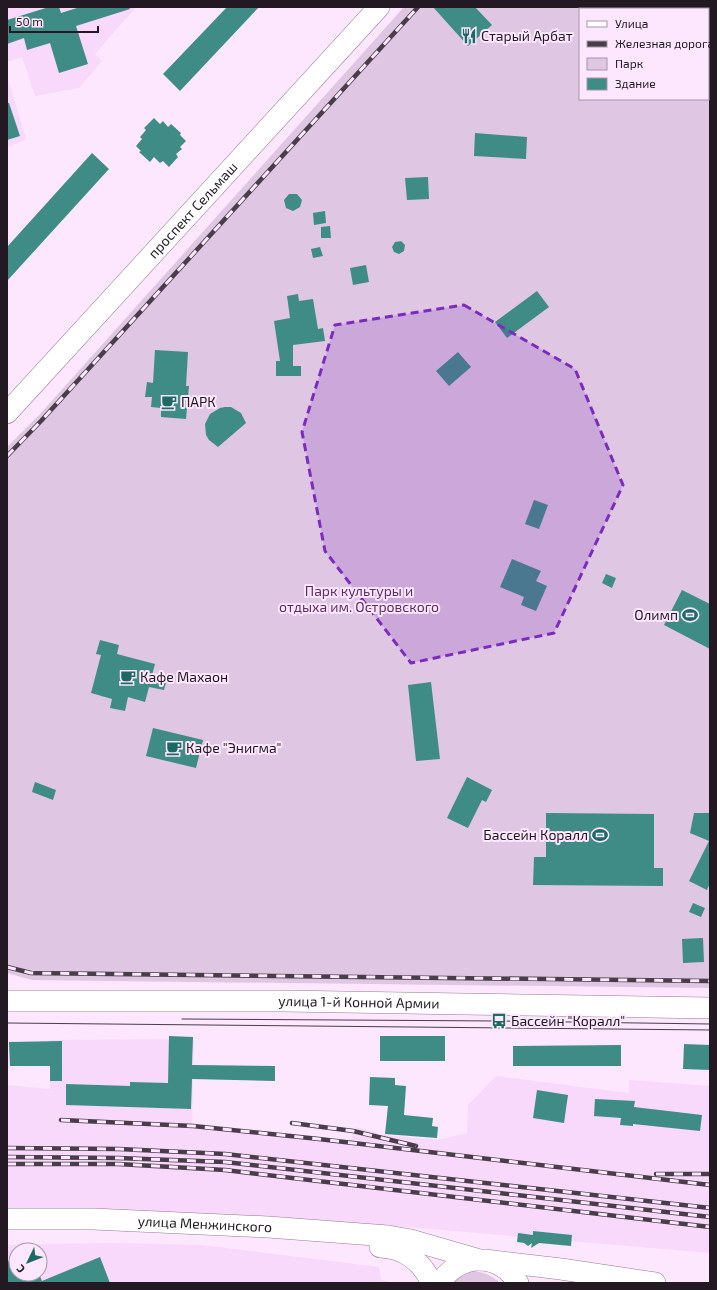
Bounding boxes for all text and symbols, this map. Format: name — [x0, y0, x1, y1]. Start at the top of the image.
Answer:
scale bar — [10, 8, 98, 34]
legend — [579, 8, 709, 100]
text: 50 m — [16, 14, 43, 28]
text: Улица — [615, 16, 648, 30]
restaurant icon: Старый Арбат — [460, 27, 478, 45]
place label: Старый Арбат — [481, 27, 573, 44]
text: Железная дорога — [615, 36, 714, 50]
text: Парк — [615, 56, 644, 70]
text: Здание — [615, 76, 656, 90]
street label: проспект Сельмаш — [144, 158, 241, 261]
cafe icon: ПАРК — [160, 393, 178, 411]
place label: ПАРК — [181, 393, 216, 410]
park label: Парк культуры и отдыха им. Островского — [279, 582, 439, 615]
place label: Олимп — [634, 606, 678, 623]
sports icon: Олимп — [681, 606, 699, 624]
cafe icon: Кафе Махаон — [119, 668, 137, 686]
place label: Кафе Махаон — [140, 668, 228, 685]
cafe icon: Кафе "Энигма" — [165, 739, 183, 757]
place label: Кафе "Энигма" — [186, 739, 282, 756]
place label: Бассейн Коралл — [483, 826, 588, 843]
sports icon: Бассейн Коралл — [591, 826, 609, 844]
street label: улица 1-й Конной Армии — [278, 992, 440, 1012]
bus stop icon: Бассейн "Коралл" — [490, 1012, 508, 1030]
place label: Бассейн "Коралл" — [511, 1012, 625, 1029]
street label: улица Менжинского — [137, 1212, 273, 1235]
north arrow — [8, 1242, 48, 1282]
text: С — [13, 1262, 27, 1276]

